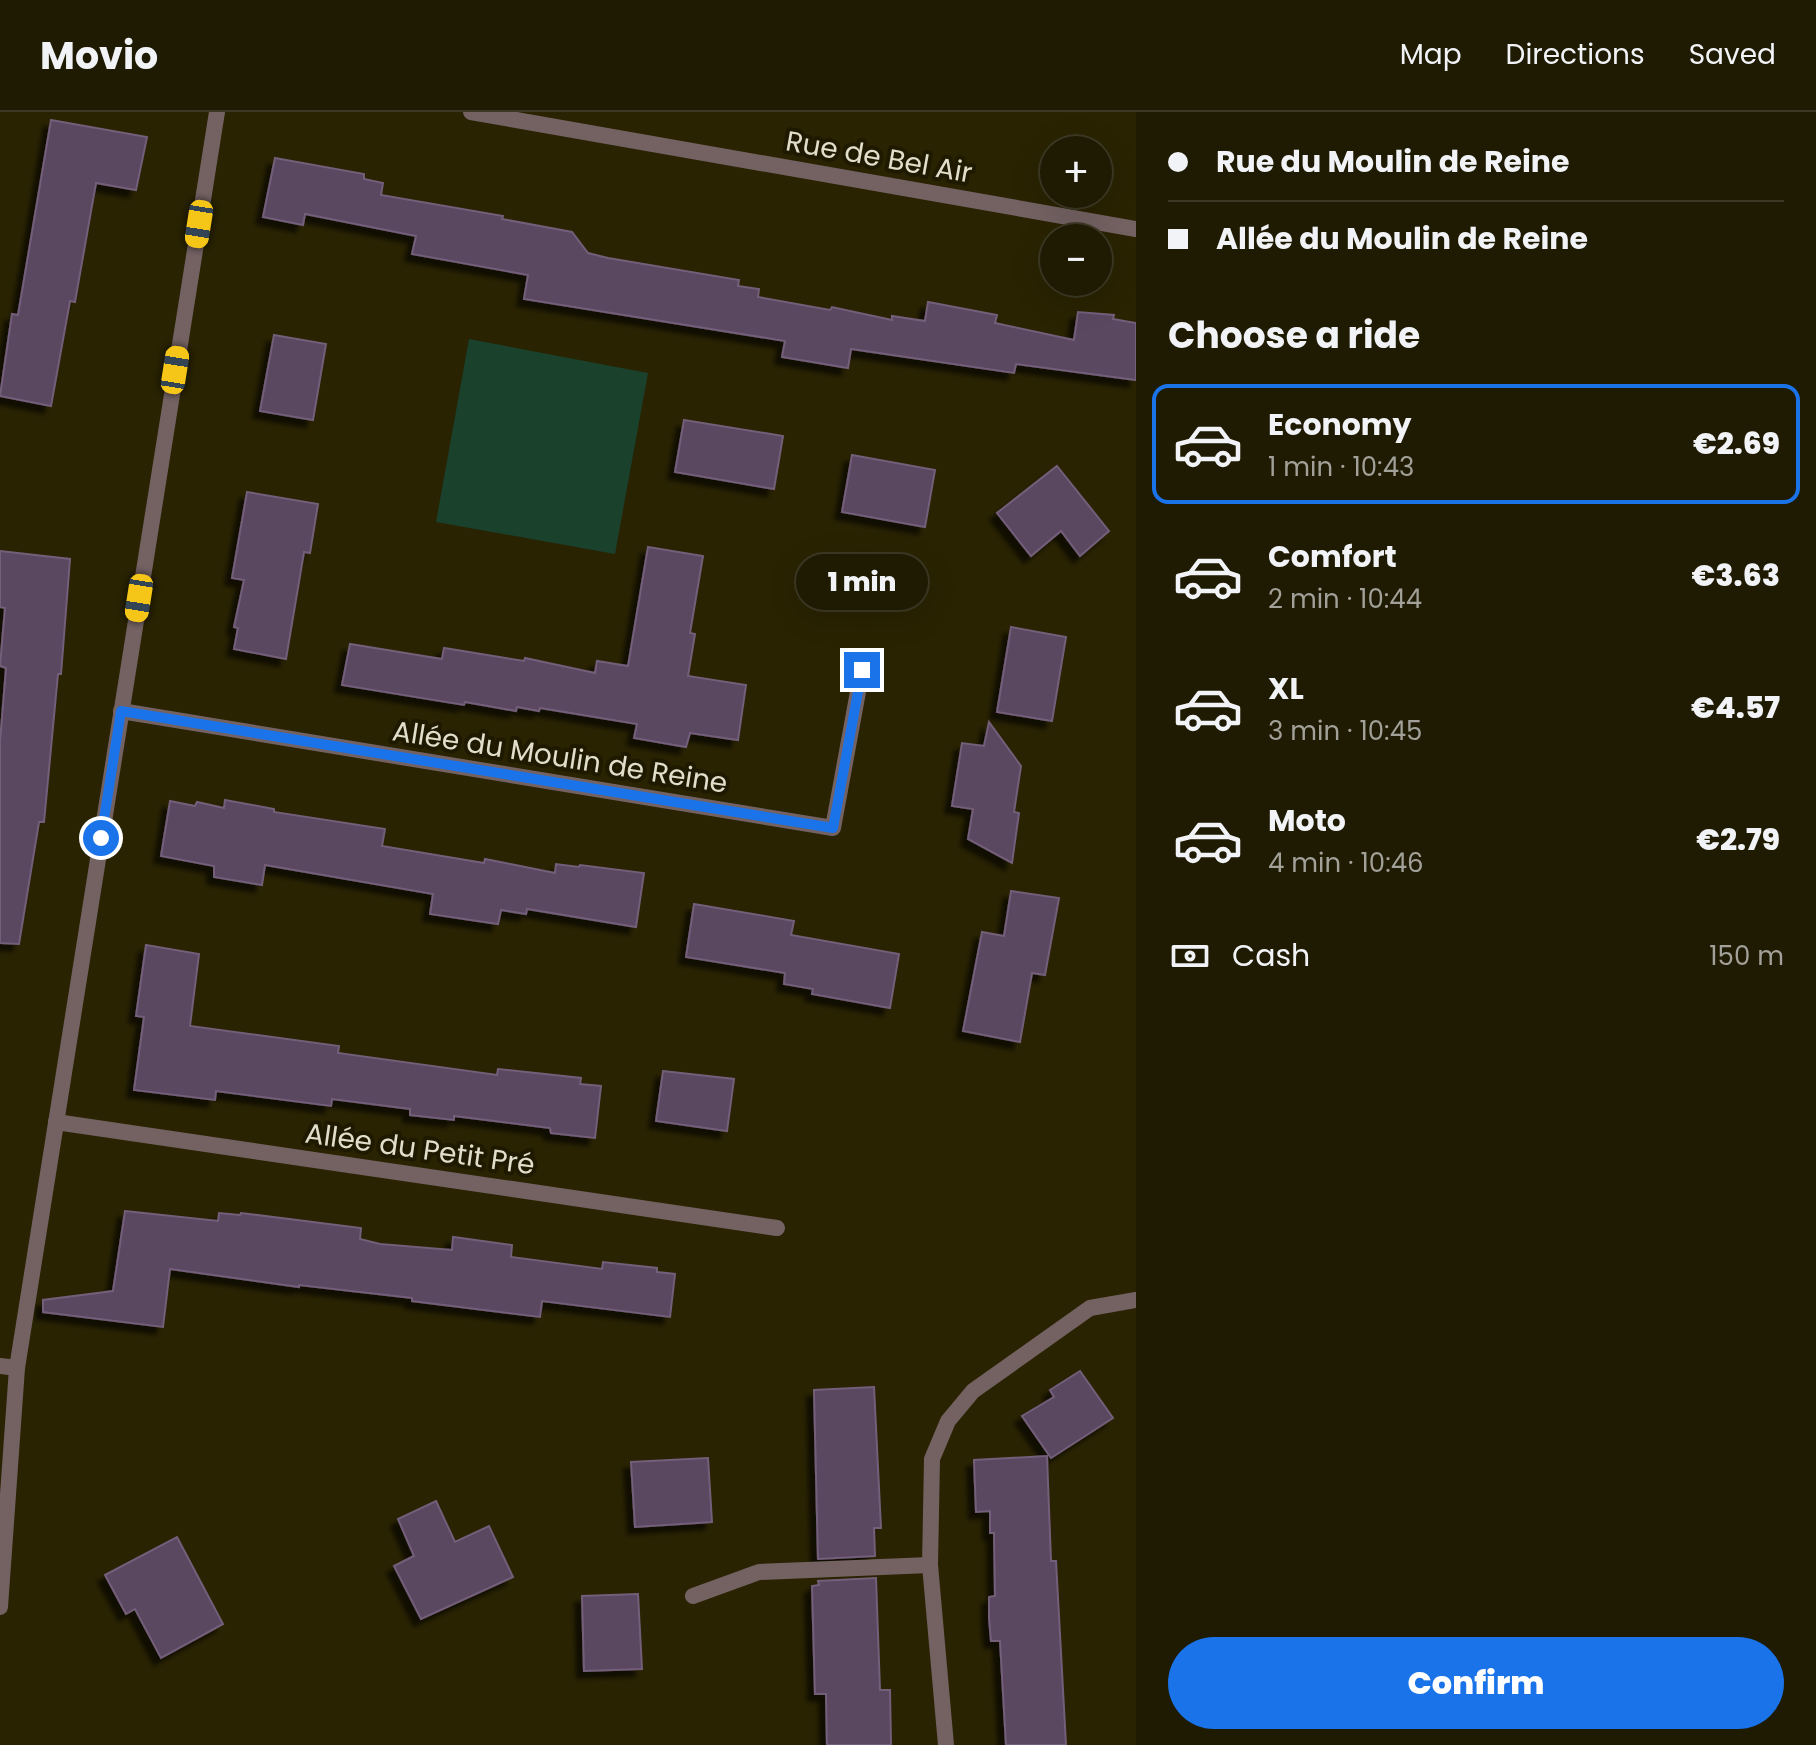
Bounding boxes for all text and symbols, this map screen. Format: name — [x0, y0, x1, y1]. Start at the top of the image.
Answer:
text: Movio — [40, 29, 158, 82]
text: Map — [1400, 35, 1462, 74]
text: Directions — [1506, 35, 1645, 74]
text: Saved — [1689, 35, 1776, 74]
street label: Rue de Bel Air — [783, 121, 975, 193]
map controls — [1040, 136, 1112, 296]
button: + — [1040, 136, 1112, 208]
text: Rue du Moulin de Reine — [1216, 140, 1570, 183]
car — [183, 198, 215, 250]
text: Allée du Moulin de Reine — [1216, 217, 1588, 260]
button: − — [1040, 224, 1112, 296]
text: Choose a ride — [1168, 310, 1420, 361]
car — [159, 344, 191, 396]
text: Economy — [1268, 403, 1412, 446]
icon: car — [1172, 408, 1244, 480]
text: €2.69 — [1693, 422, 1780, 465]
text: 1 min · 10:43 — [1268, 449, 1414, 485]
text: Comfort — [1268, 535, 1397, 578]
icon: car — [1172, 540, 1244, 612]
callout: 1 min — [796, 554, 928, 610]
text: €3.63 — [1692, 554, 1780, 597]
text: 1 min — [828, 564, 896, 600]
car — [123, 572, 155, 624]
text: 2 min · 10:44 — [1268, 581, 1422, 617]
route end — [844, 652, 880, 688]
text: XL — [1268, 667, 1304, 710]
icon: car — [1172, 672, 1244, 744]
text: €4.57 — [1691, 686, 1780, 729]
street label: Allée du Moulin de Reine — [390, 711, 730, 803]
text: 3 min · 10:45 — [1268, 713, 1422, 749]
text: Moto — [1268, 799, 1346, 842]
icon: car — [1172, 804, 1244, 876]
text: €2.79 — [1696, 818, 1780, 861]
route start — [83, 820, 119, 856]
text: 4 min · 10:46 — [1268, 845, 1424, 881]
icon: cash — [1168, 934, 1212, 978]
text: Cash — [1232, 934, 1310, 977]
text: 150 m — [1709, 938, 1784, 974]
street label: Allée du Petit Pré — [303, 1114, 537, 1184]
button: Confirm — [1168, 1637, 1784, 1729]

